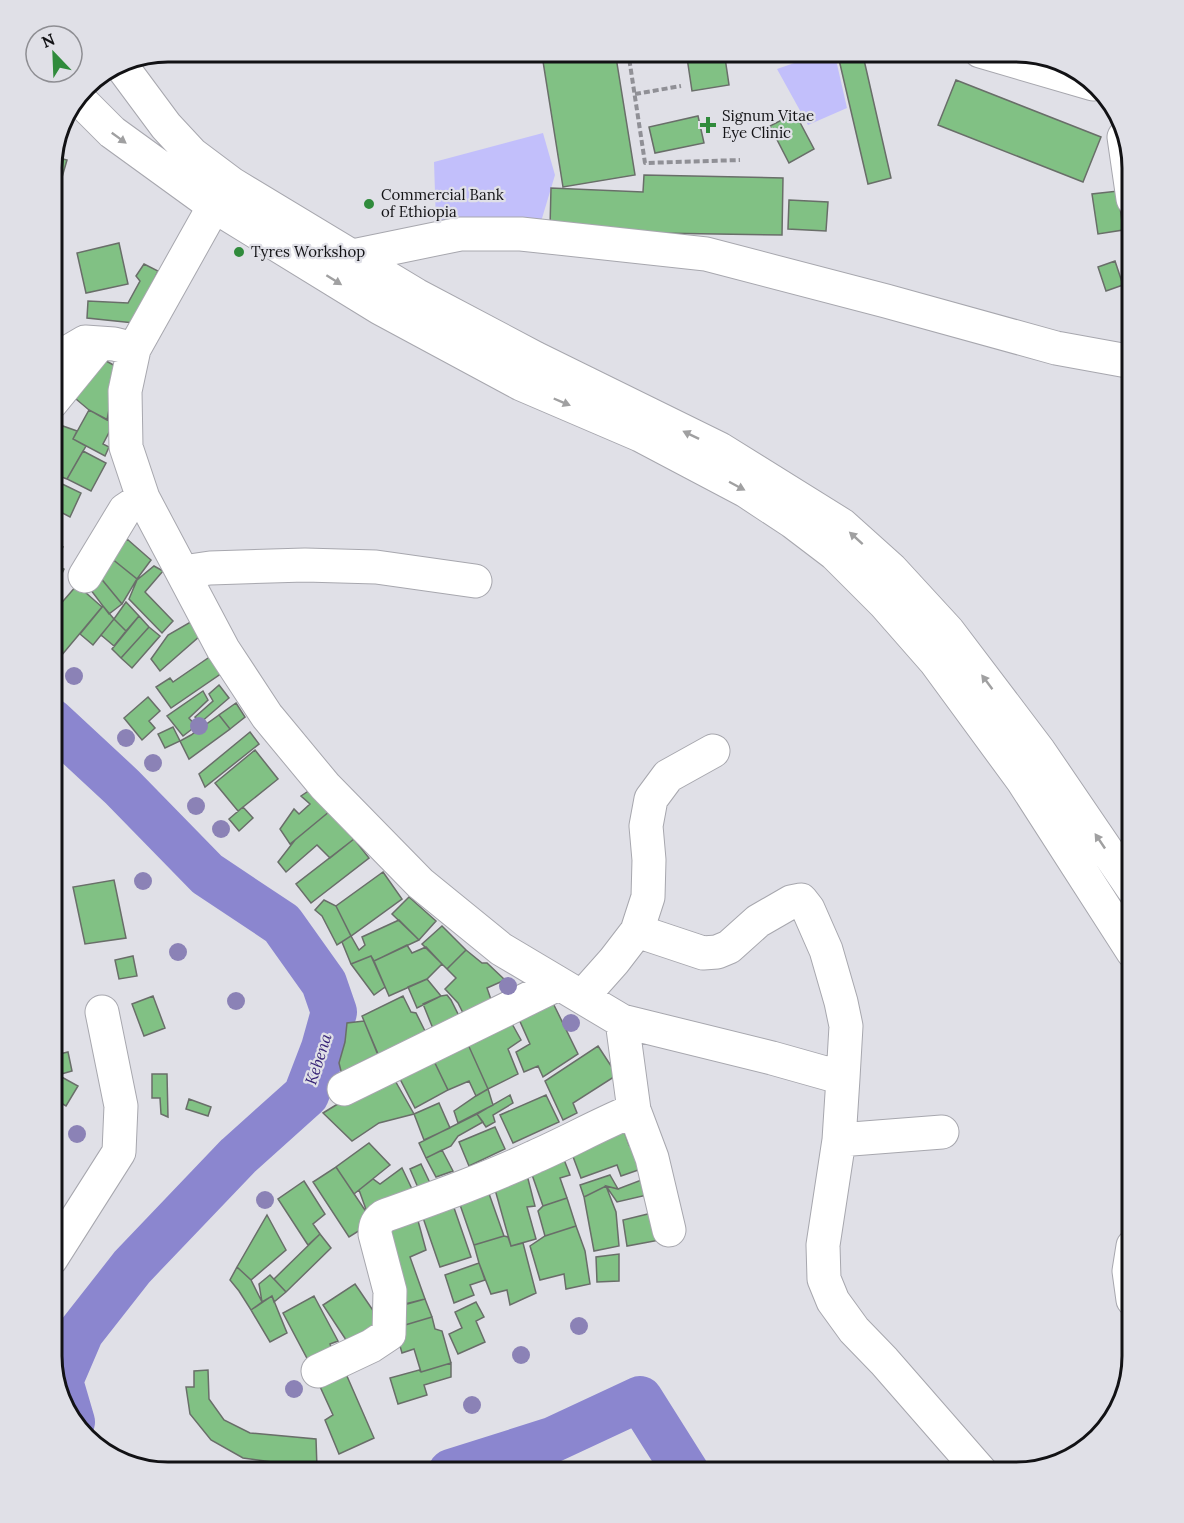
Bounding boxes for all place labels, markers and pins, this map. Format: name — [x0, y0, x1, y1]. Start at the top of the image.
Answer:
place label: Signum Vitae Eye Clinic — [722, 106, 814, 142]
marker: Signum Vitae Eye Clinic — [699, 116, 717, 134]
place label: Commercial Bank of Ethiopia — [381, 185, 504, 221]
marker: Commercial Bank of Ethiopia — [362, 197, 376, 211]
place label: Tyres Workshop — [251, 242, 365, 261]
marker: Tyres Workshop — [232, 245, 246, 259]

